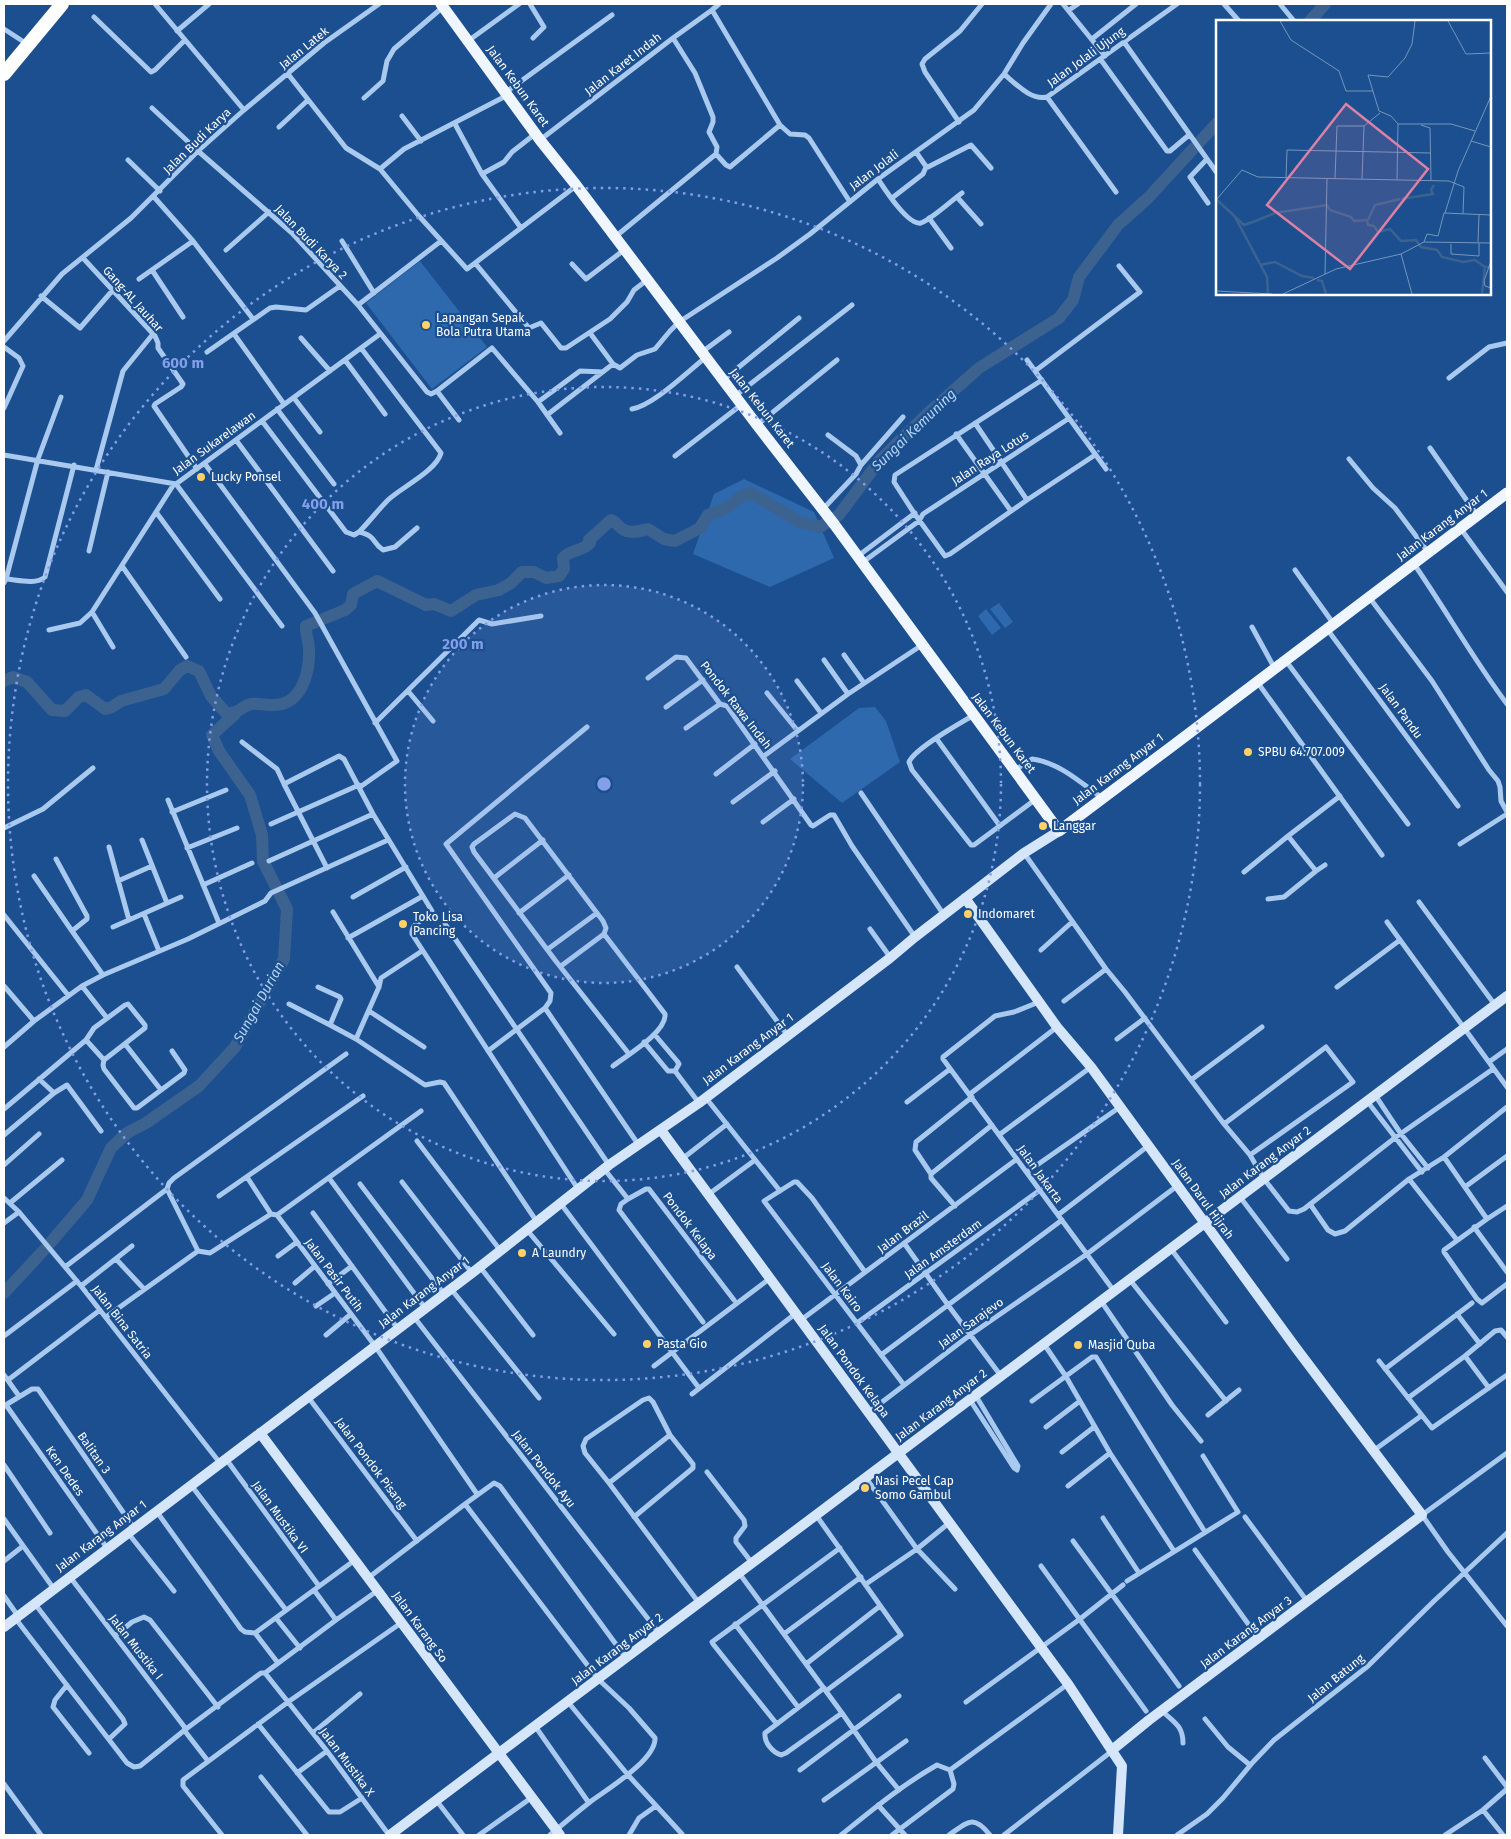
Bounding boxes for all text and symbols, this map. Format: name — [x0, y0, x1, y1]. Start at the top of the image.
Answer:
inset map — [1216, 20, 1491, 295]
street label: Jalan Latek — [276, 23, 332, 72]
street label: Jalan Jolali Ujung — [1044, 24, 1128, 90]
street label: Jalan Karet Indah — [582, 30, 664, 98]
street label: Jalan Kebun Karet — [484, 43, 552, 130]
street label: Jalan Budi Karya — [160, 105, 234, 177]
street label: Jalan Jolali — [847, 147, 901, 193]
street label: Jalan Budi Karya 2 — [272, 202, 350, 282]
street label: Gang-AL Jauhar — [100, 263, 166, 335]
place label: Lapangan Sepak Bola Putra Utama — [436, 311, 531, 339]
marker: Lapangan Sepak Bola Putra Utama — [420, 319, 432, 331]
text: 600 m — [162, 354, 204, 372]
street label: Jalan Kebun Karet — [727, 366, 798, 451]
water label: Sungai Kemuning — [868, 385, 960, 475]
street label: Jalan Sukarelawan — [170, 408, 258, 478]
street label: Jalan Raya Lotus — [949, 428, 1031, 488]
place label: Lucky Ponsel — [211, 470, 282, 484]
marker: Lucky Ponsel — [195, 471, 207, 483]
street label: Jalan Karang Anyar 1 — [1394, 486, 1490, 564]
text: 400 m — [302, 495, 344, 513]
text: 200 m — [442, 635, 484, 653]
street label: Pondok Rawa Indah — [697, 658, 775, 752]
street label: Jalan Pandu — [1376, 681, 1426, 741]
street label: Jalan Kebun Karet — [969, 690, 1039, 776]
street label: Jalan Karang Anyar 1 — [1070, 730, 1166, 808]
place label: SPBU 64.707.009 — [1258, 745, 1345, 759]
marker: SPBU 64.707.009 — [1242, 746, 1254, 758]
centre of rings — [595, 775, 613, 793]
place label: Langgar — [1053, 819, 1096, 833]
marker: Langgar — [1037, 820, 1049, 832]
place label: Indomaret — [978, 907, 1035, 921]
marker: Indomaret — [962, 908, 974, 920]
place label: Toko Lisa Pancing — [413, 910, 463, 938]
marker: Toko Lisa Pancing — [397, 918, 409, 930]
water label: Sungai Durian — [229, 959, 288, 1046]
street label: Jalan Karang Anyar 1 — [700, 1010, 796, 1088]
street label: Jalan Karang Anyar 2 — [1217, 1123, 1313, 1201]
street label: Jalan Jakarta — [1014, 1142, 1066, 1206]
street label: Jalan Darul Hijrah — [1169, 1156, 1237, 1242]
street label: Pondok Kelapa — [660, 1189, 720, 1263]
street label: Jalan Brazil — [875, 1208, 932, 1256]
street label: Jalan Amsterdam — [902, 1216, 984, 1282]
street label: Jalan Pasir Putih — [302, 1236, 366, 1314]
place label: A Laundry — [532, 1246, 586, 1260]
marker: A Laundry — [516, 1247, 528, 1259]
street label: Jalan Karang Anyar 1 — [376, 1253, 472, 1331]
street label: Jalan Kairo — [819, 1259, 865, 1315]
street label: Jalan Bina Satria — [89, 1282, 155, 1362]
street label: Jalan Sarajevo — [936, 1295, 1006, 1351]
street label: Jalan Pondok Kelapa — [816, 1322, 892, 1420]
place label: Pasta Gio — [657, 1337, 707, 1351]
marker: Pasta Gio — [641, 1338, 653, 1350]
place label: Masjid Quba — [1088, 1338, 1155, 1352]
marker: Masjid Quba — [1072, 1339, 1084, 1351]
street label: Jalan Karang Anyar 2 — [893, 1366, 989, 1444]
street label: Jalan Pondok Pisang — [332, 1415, 410, 1512]
street label: Jalan Pondok Ayu — [509, 1428, 579, 1510]
street label: Balitan 3 — [75, 1429, 113, 1477]
street label: Ken Dedes — [43, 1444, 87, 1499]
place label: Nasi Pecel Cap Somo Gambul — [875, 1474, 954, 1502]
street label: Jalan Mustika VI — [249, 1478, 311, 1556]
marker: Nasi Pecel Cap Somo Gambul — [859, 1482, 871, 1494]
street label: Jalan Karang Anyar 1 — [53, 1497, 149, 1575]
street label: Jalan Karang So — [389, 1589, 451, 1665]
street label: Jalan Karang Anyar 3 — [1198, 1593, 1294, 1671]
street label: Jalan Karang Anyar 2 — [569, 1610, 665, 1688]
street label: Jalan Mustika I — [106, 1612, 166, 1682]
street label: Jalan Batung — [1305, 1650, 1368, 1705]
street label: Jalan Mustika X — [317, 1725, 378, 1799]

